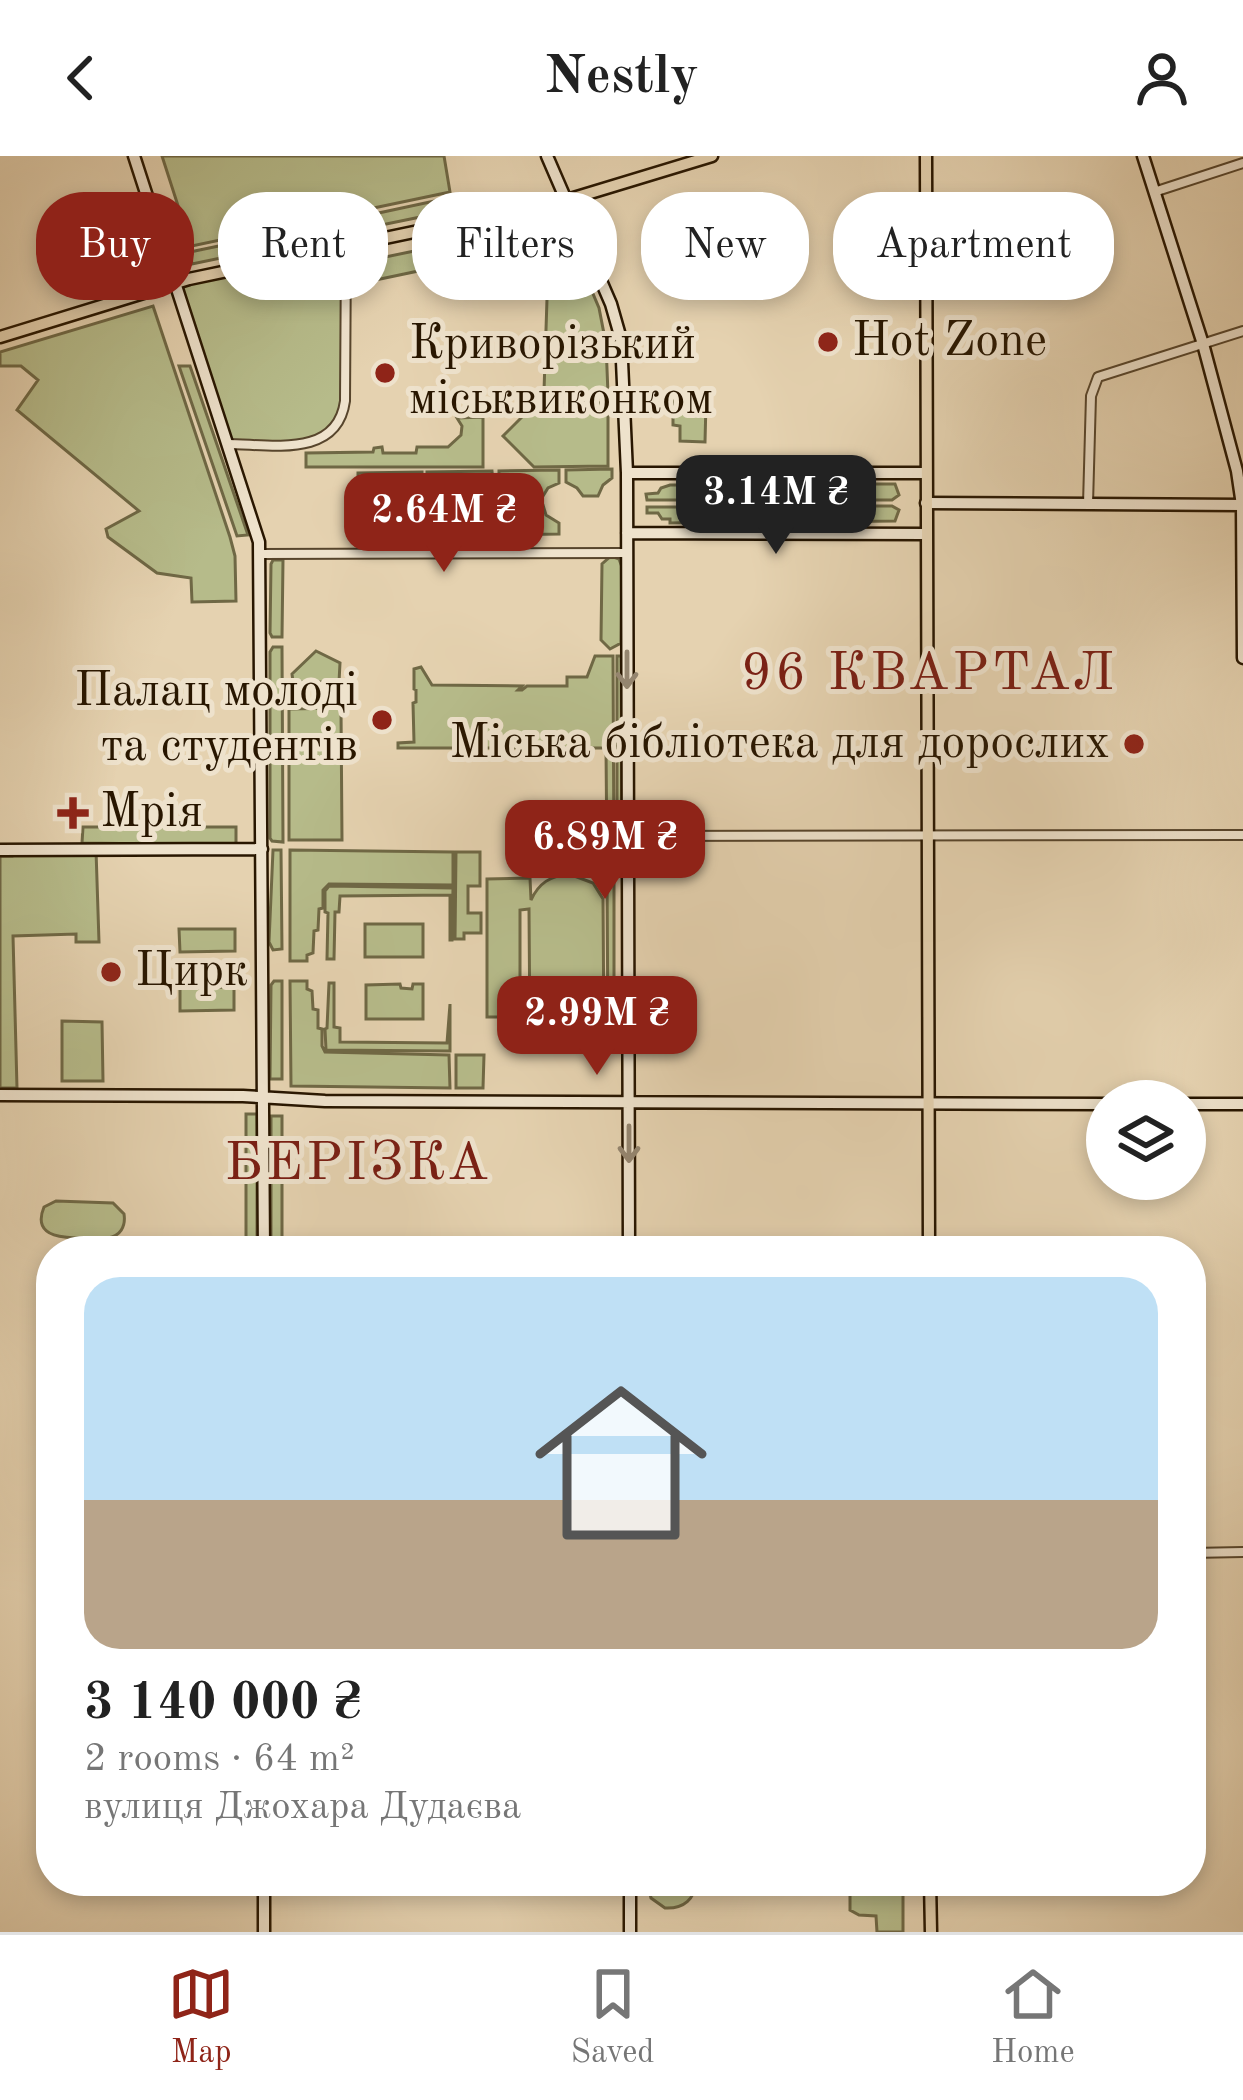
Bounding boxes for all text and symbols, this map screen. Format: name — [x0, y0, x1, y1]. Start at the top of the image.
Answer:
icon: back — [48, 45, 114, 111]
icon: person — [1129, 45, 1195, 111]
text: Nestly — [544, 51, 699, 105]
chip: Buy — [36, 192, 194, 300]
chip: Rent — [218, 192, 388, 300]
chip: Filters — [412, 192, 617, 300]
chip: New — [641, 192, 809, 300]
chip: Apartment — [833, 192, 1114, 300]
place label: Hot Zone — [852, 318, 1047, 366]
place label: Криворізький міськвиконком — [409, 321, 713, 424]
marker: Hot Zone — [815, 329, 841, 355]
marker: Криворізький міськвиконком — [372, 360, 398, 386]
pin: 3.14M ₴ — [665, 455, 887, 557]
pin: 2.64M ₴ — [333, 473, 555, 575]
text: 3.14M ₴ — [703, 474, 849, 513]
text: 2.64M ₴ — [371, 492, 517, 531]
district label: 96 КВАРТАЛ — [741, 648, 1117, 702]
one-way arrow — [616, 650, 639, 689]
place label: Палац молоді та студентів — [74, 668, 358, 771]
marker: Палац молоді та студентів — [369, 707, 395, 733]
place label: Міська бібліотека для дорослих — [449, 720, 1110, 768]
marker: Міська бібліотека для дорослих — [1121, 731, 1147, 757]
place label: Мрія — [100, 789, 203, 837]
marker: Мрія — [57, 797, 89, 829]
pin: 6.89M ₴ — [494, 800, 716, 902]
text: 6.89M ₴ — [532, 819, 678, 858]
place label: Цирк — [135, 948, 248, 996]
marker: Цирк — [98, 959, 124, 985]
pin: 2.99M ₴ — [486, 976, 708, 1078]
text: 2.99M ₴ — [524, 995, 670, 1034]
map controls — [1086, 1080, 1206, 1200]
button: layers — [1086, 1080, 1206, 1200]
one-way arrow — [618, 1124, 640, 1163]
district label: БЕРІЗКА — [224, 1138, 492, 1192]
icon: home — [513, 1355, 729, 1571]
text: 3 140 000 ₴ — [84, 1679, 362, 1730]
text: 2 rooms · 64 m² — [84, 1740, 355, 1779]
text: вулиця Джохара Дудаєва — [84, 1788, 521, 1827]
tab: Map — [168, 1961, 234, 2074]
tab: Saved — [571, 1961, 655, 2074]
tab: Home — [991, 1961, 1075, 2074]

